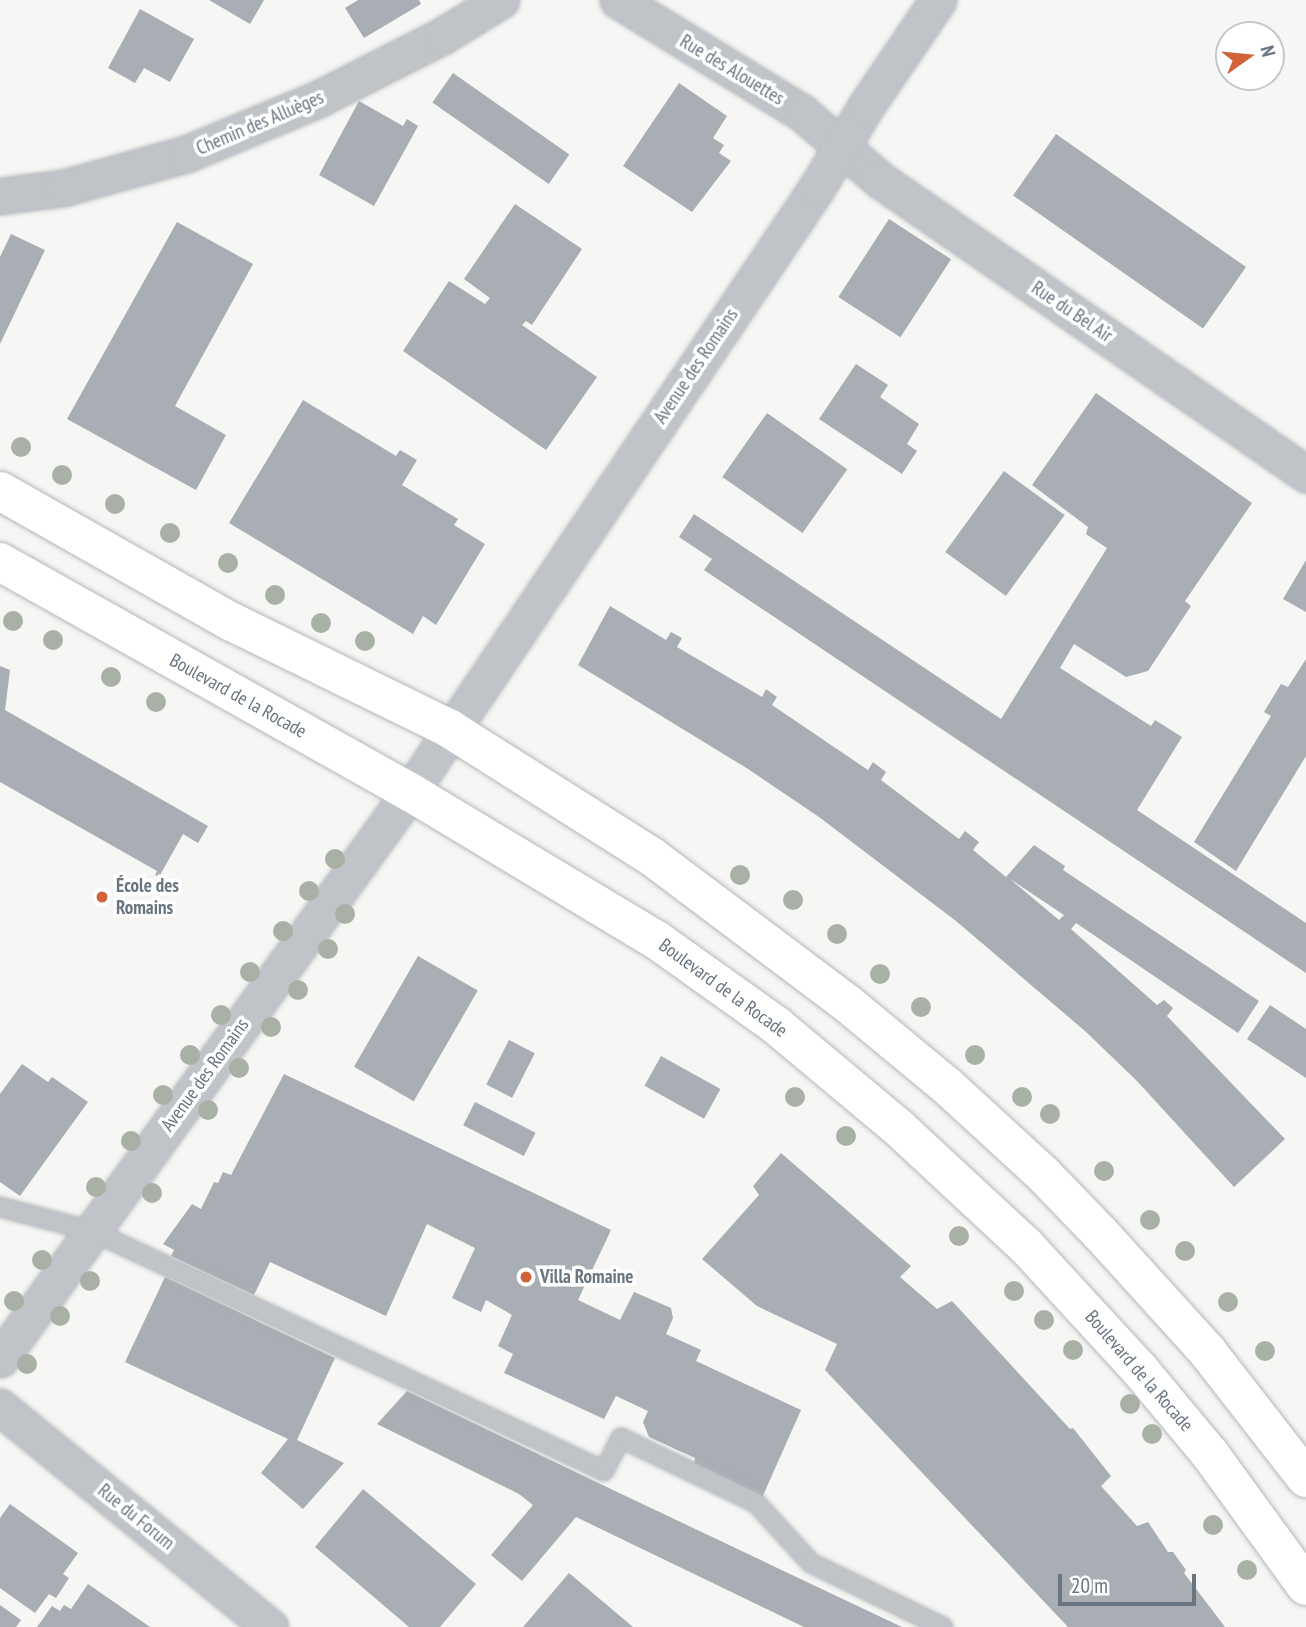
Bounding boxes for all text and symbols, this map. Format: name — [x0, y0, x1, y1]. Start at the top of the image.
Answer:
north arrow — [1215, 21, 1285, 91]
street label: Rue des Alouettes — [676, 30, 788, 110]
text: N — [1255, 43, 1281, 59]
street label: Chemin des Alluèges — [193, 86, 327, 160]
street label: Rue du Bel Air — [1027, 276, 1117, 348]
street label: Avenue des Romains — [649, 304, 743, 428]
street label: Boulevard de la Rocade — [166, 649, 310, 743]
place label: École des Romains — [116, 875, 179, 919]
marker: École des Romains — [94, 889, 110, 905]
street label: Boulevard de la Rocade — [654, 934, 792, 1042]
street label: Avenue des Romains — [156, 1014, 254, 1136]
place label: Villa Romaine — [540, 1266, 633, 1288]
marker: Villa Romaine — [518, 1269, 534, 1285]
street label: Boulevard de la Rocade — [1080, 1306, 1198, 1436]
street label: Rue du Forum — [93, 1479, 179, 1555]
scale bar — [1061, 1560, 1199, 1604]
text: 20 m — [1071, 1572, 1108, 1599]

